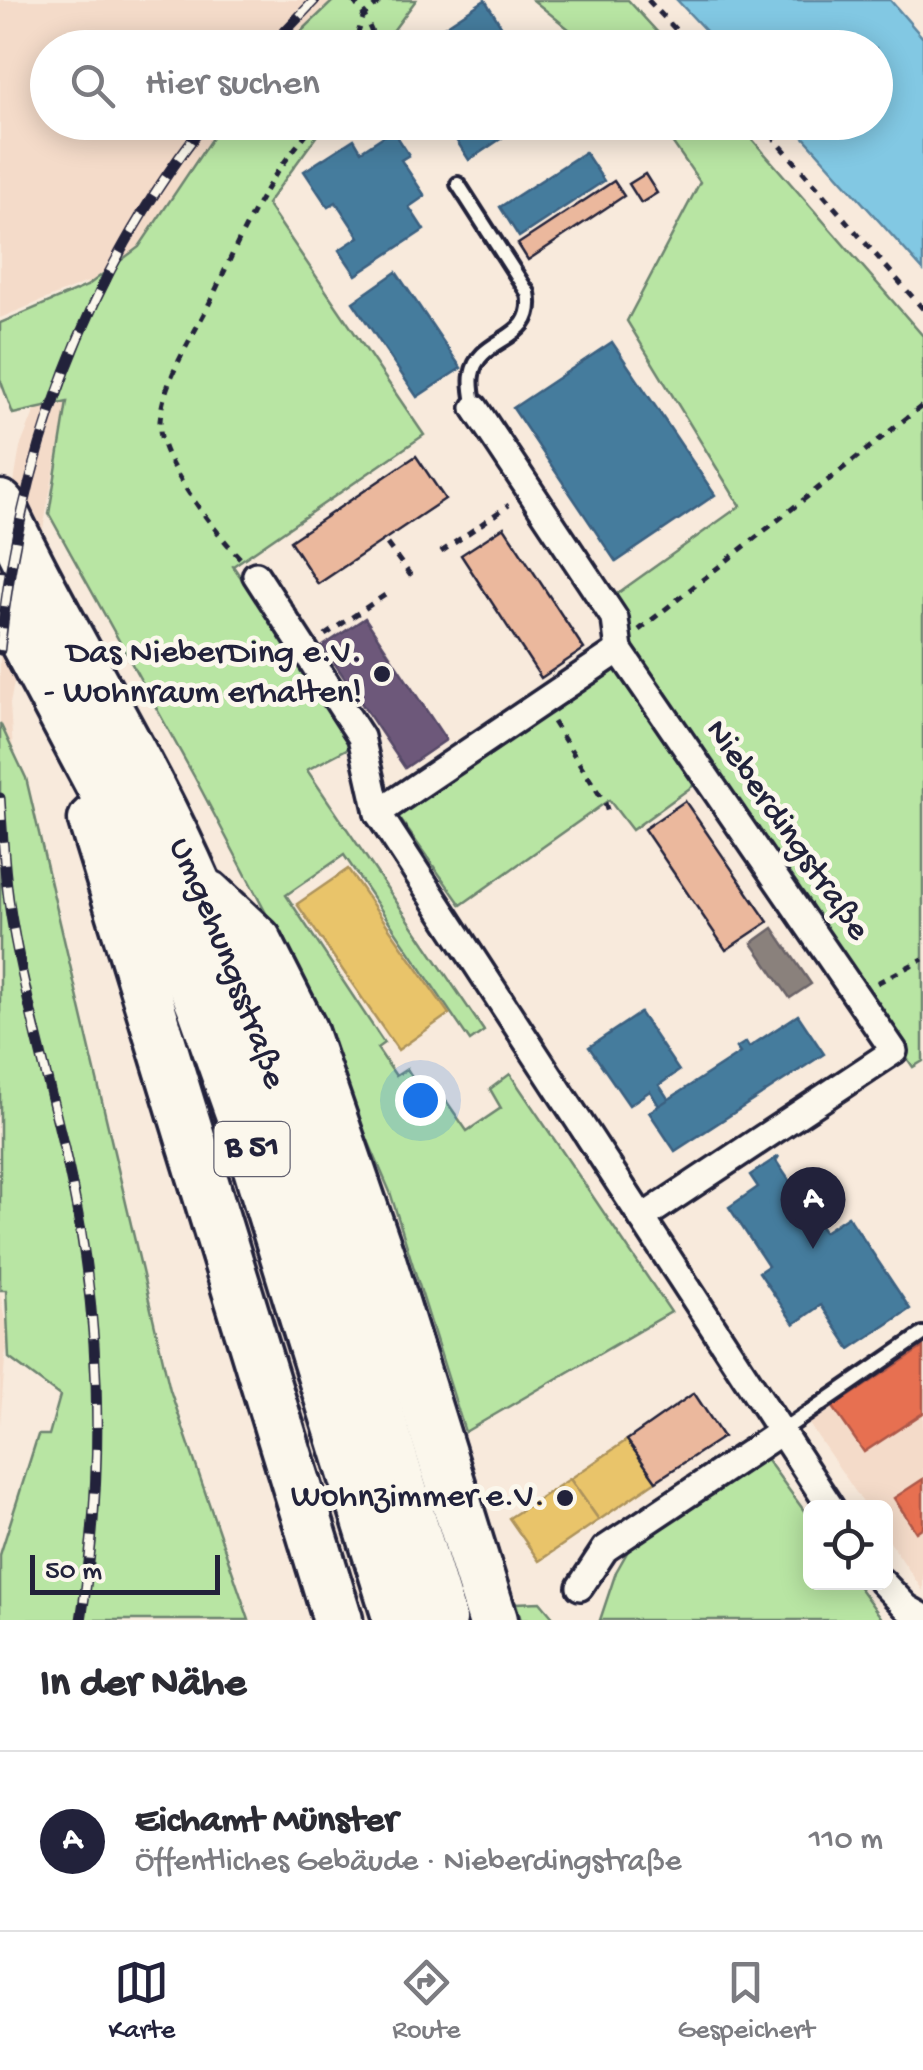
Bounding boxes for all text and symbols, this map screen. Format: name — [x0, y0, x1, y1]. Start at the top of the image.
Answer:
search box — [30, 30, 893, 140]
icon: search — [65, 58, 120, 113]
text: Hier suchen — [145, 63, 320, 107]
place label: Das NieberDing e.V. - Wohnraum erhalten! — [44, 634, 362, 715]
marker: Das NieberDing e.V. - Wohnraum erhalten! — [371, 663, 393, 685]
street label: Nieberdingstraße — [695, 713, 878, 950]
street label: Umgehungsstraße — [158, 832, 294, 1095]
your location — [395, 1075, 446, 1126]
road number: B 51 — [214, 1122, 290, 1176]
pin: A — [780, 1166, 846, 1249]
place label: Wohnzimmer e.V. — [291, 1478, 545, 1519]
marker: Wohnzimmer e.V. — [554, 1487, 576, 1509]
map controls — [803, 1500, 893, 1590]
button: locate — [803, 1500, 893, 1590]
scale bar — [30, 1550, 220, 1594]
text: 50 m — [45, 1556, 102, 1589]
text: In der Nähe — [40, 1661, 246, 1710]
text: Eichamt Münster — [135, 1800, 398, 1844]
text: A — [63, 1822, 82, 1860]
text: 110 m — [809, 1822, 883, 1860]
text: Öffentliches Gebäude · Nieberdingstraße — [135, 1844, 681, 1882]
tab: Karte — [108, 1955, 175, 2048]
tab: Route — [392, 1955, 460, 2048]
tab: Gespeichert — [677, 1955, 815, 2048]

